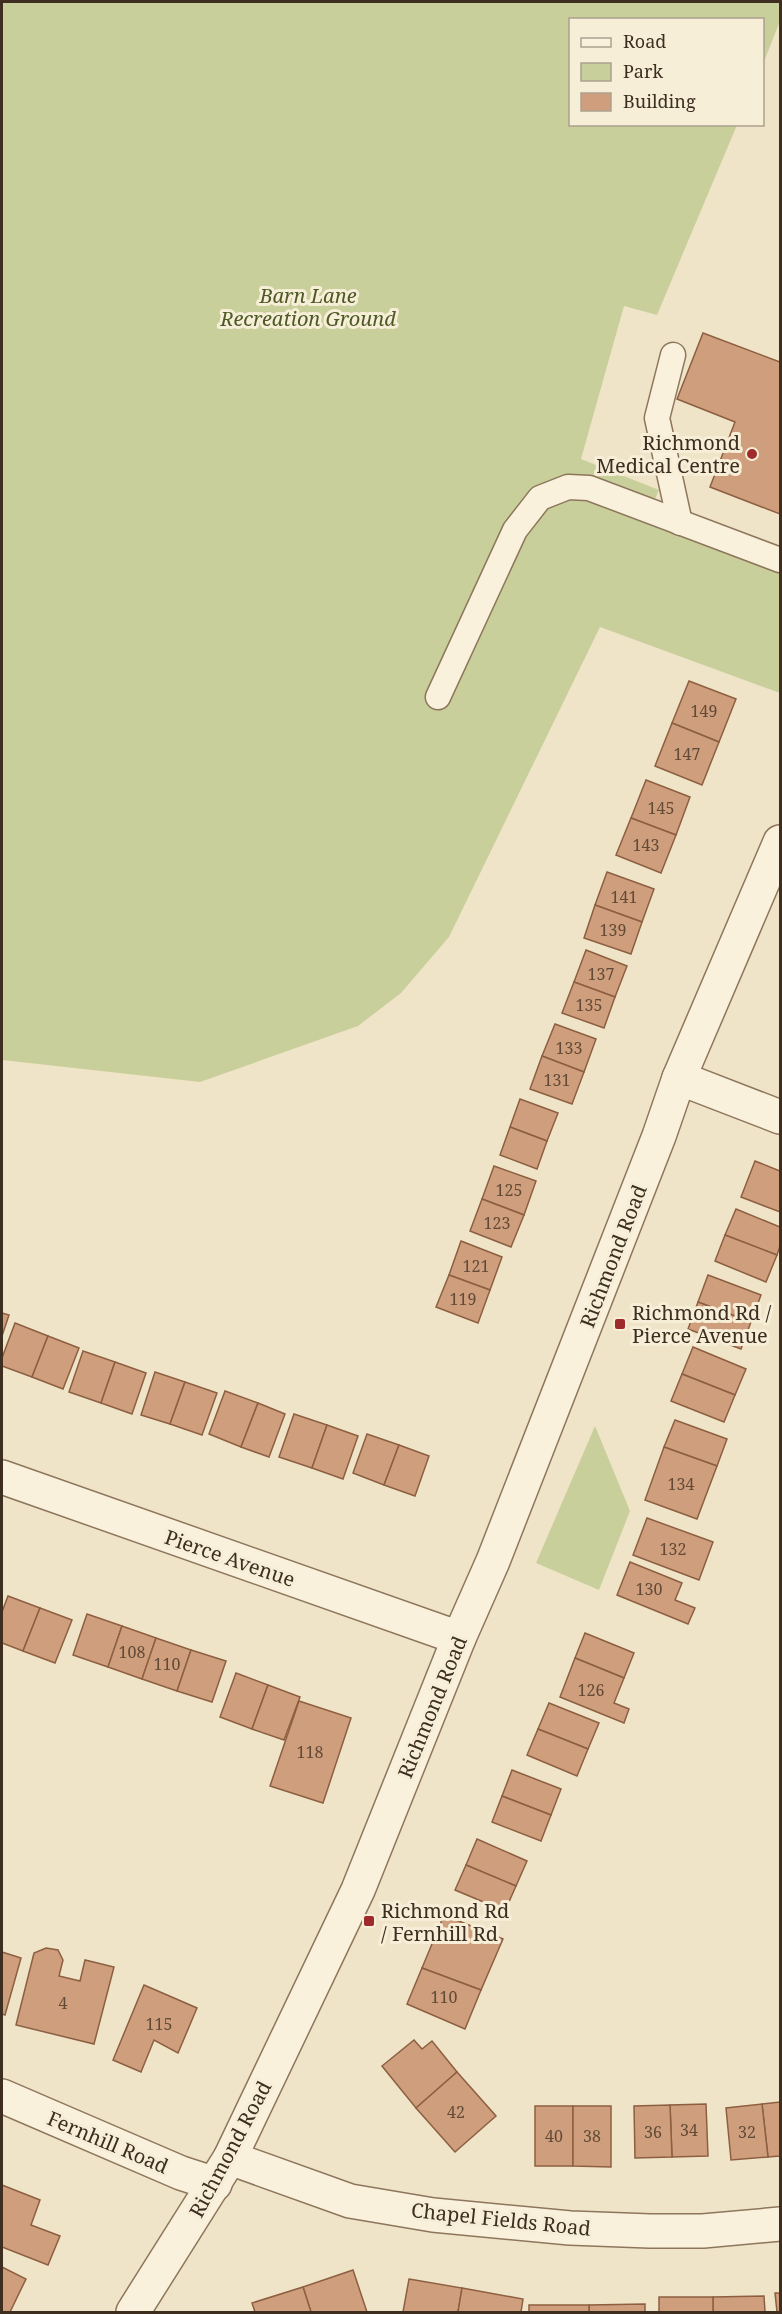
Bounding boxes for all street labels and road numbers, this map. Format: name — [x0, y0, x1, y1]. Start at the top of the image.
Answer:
street label: Richmond Road — [573, 1181, 653, 1331]
street label: Pierce Avenue — [161, 1523, 299, 1593]
street label: Richmond Road — [391, 1632, 473, 1782]
street label: Richmond Road — [183, 2076, 277, 2222]
street label: Fernhill Road — [43, 2104, 173, 2180]
street label: Chapel Fields Road — [410, 2196, 592, 2242]

